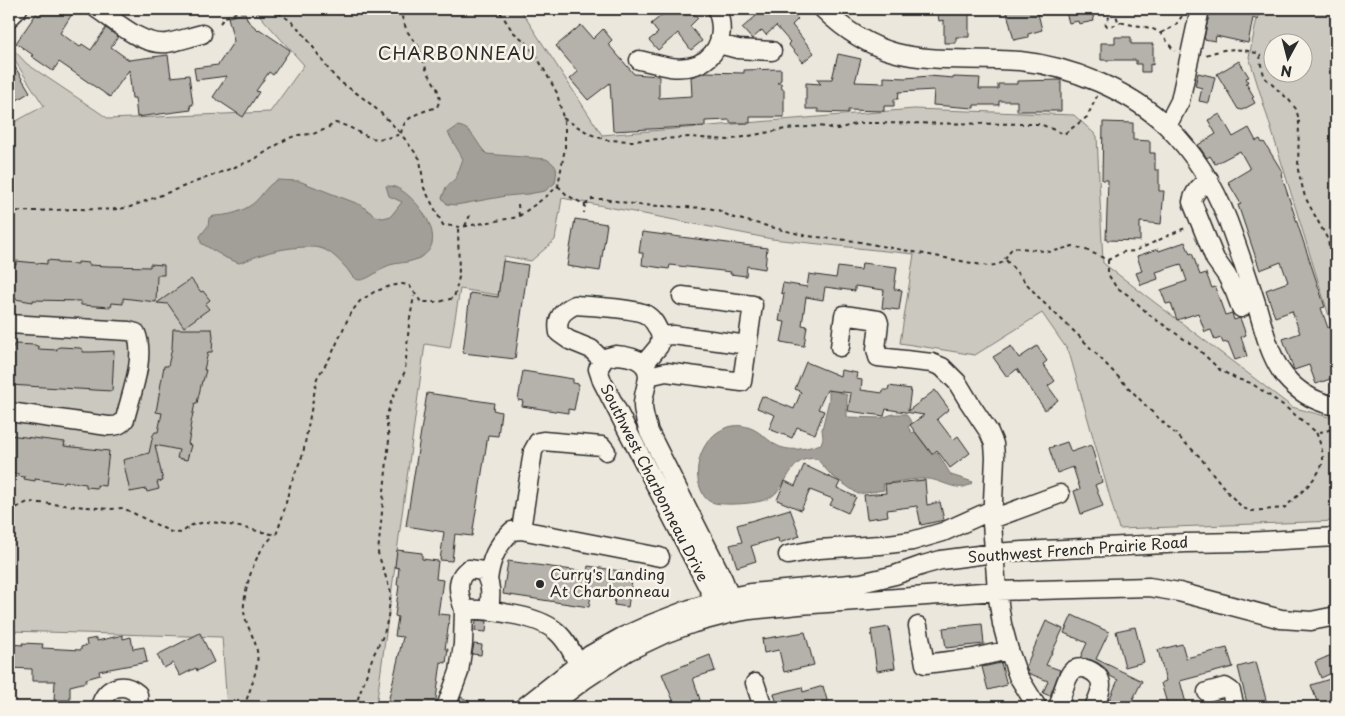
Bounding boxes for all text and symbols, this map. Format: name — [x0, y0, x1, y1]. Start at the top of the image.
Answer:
north arrow — [1262, 32, 1312, 82]
district label: CHARBONNEAU — [378, 39, 536, 66]
text: N — [1280, 60, 1293, 82]
street label: Southwest Charbonneau Drive — [595, 380, 715, 585]
street label: Southwest French Prairie Road — [967, 529, 1189, 568]
place label: Curry's Landing At Charbonneau — [550, 562, 670, 602]
marker: Curry's Landing At Charbonneau — [534, 578, 546, 590]

